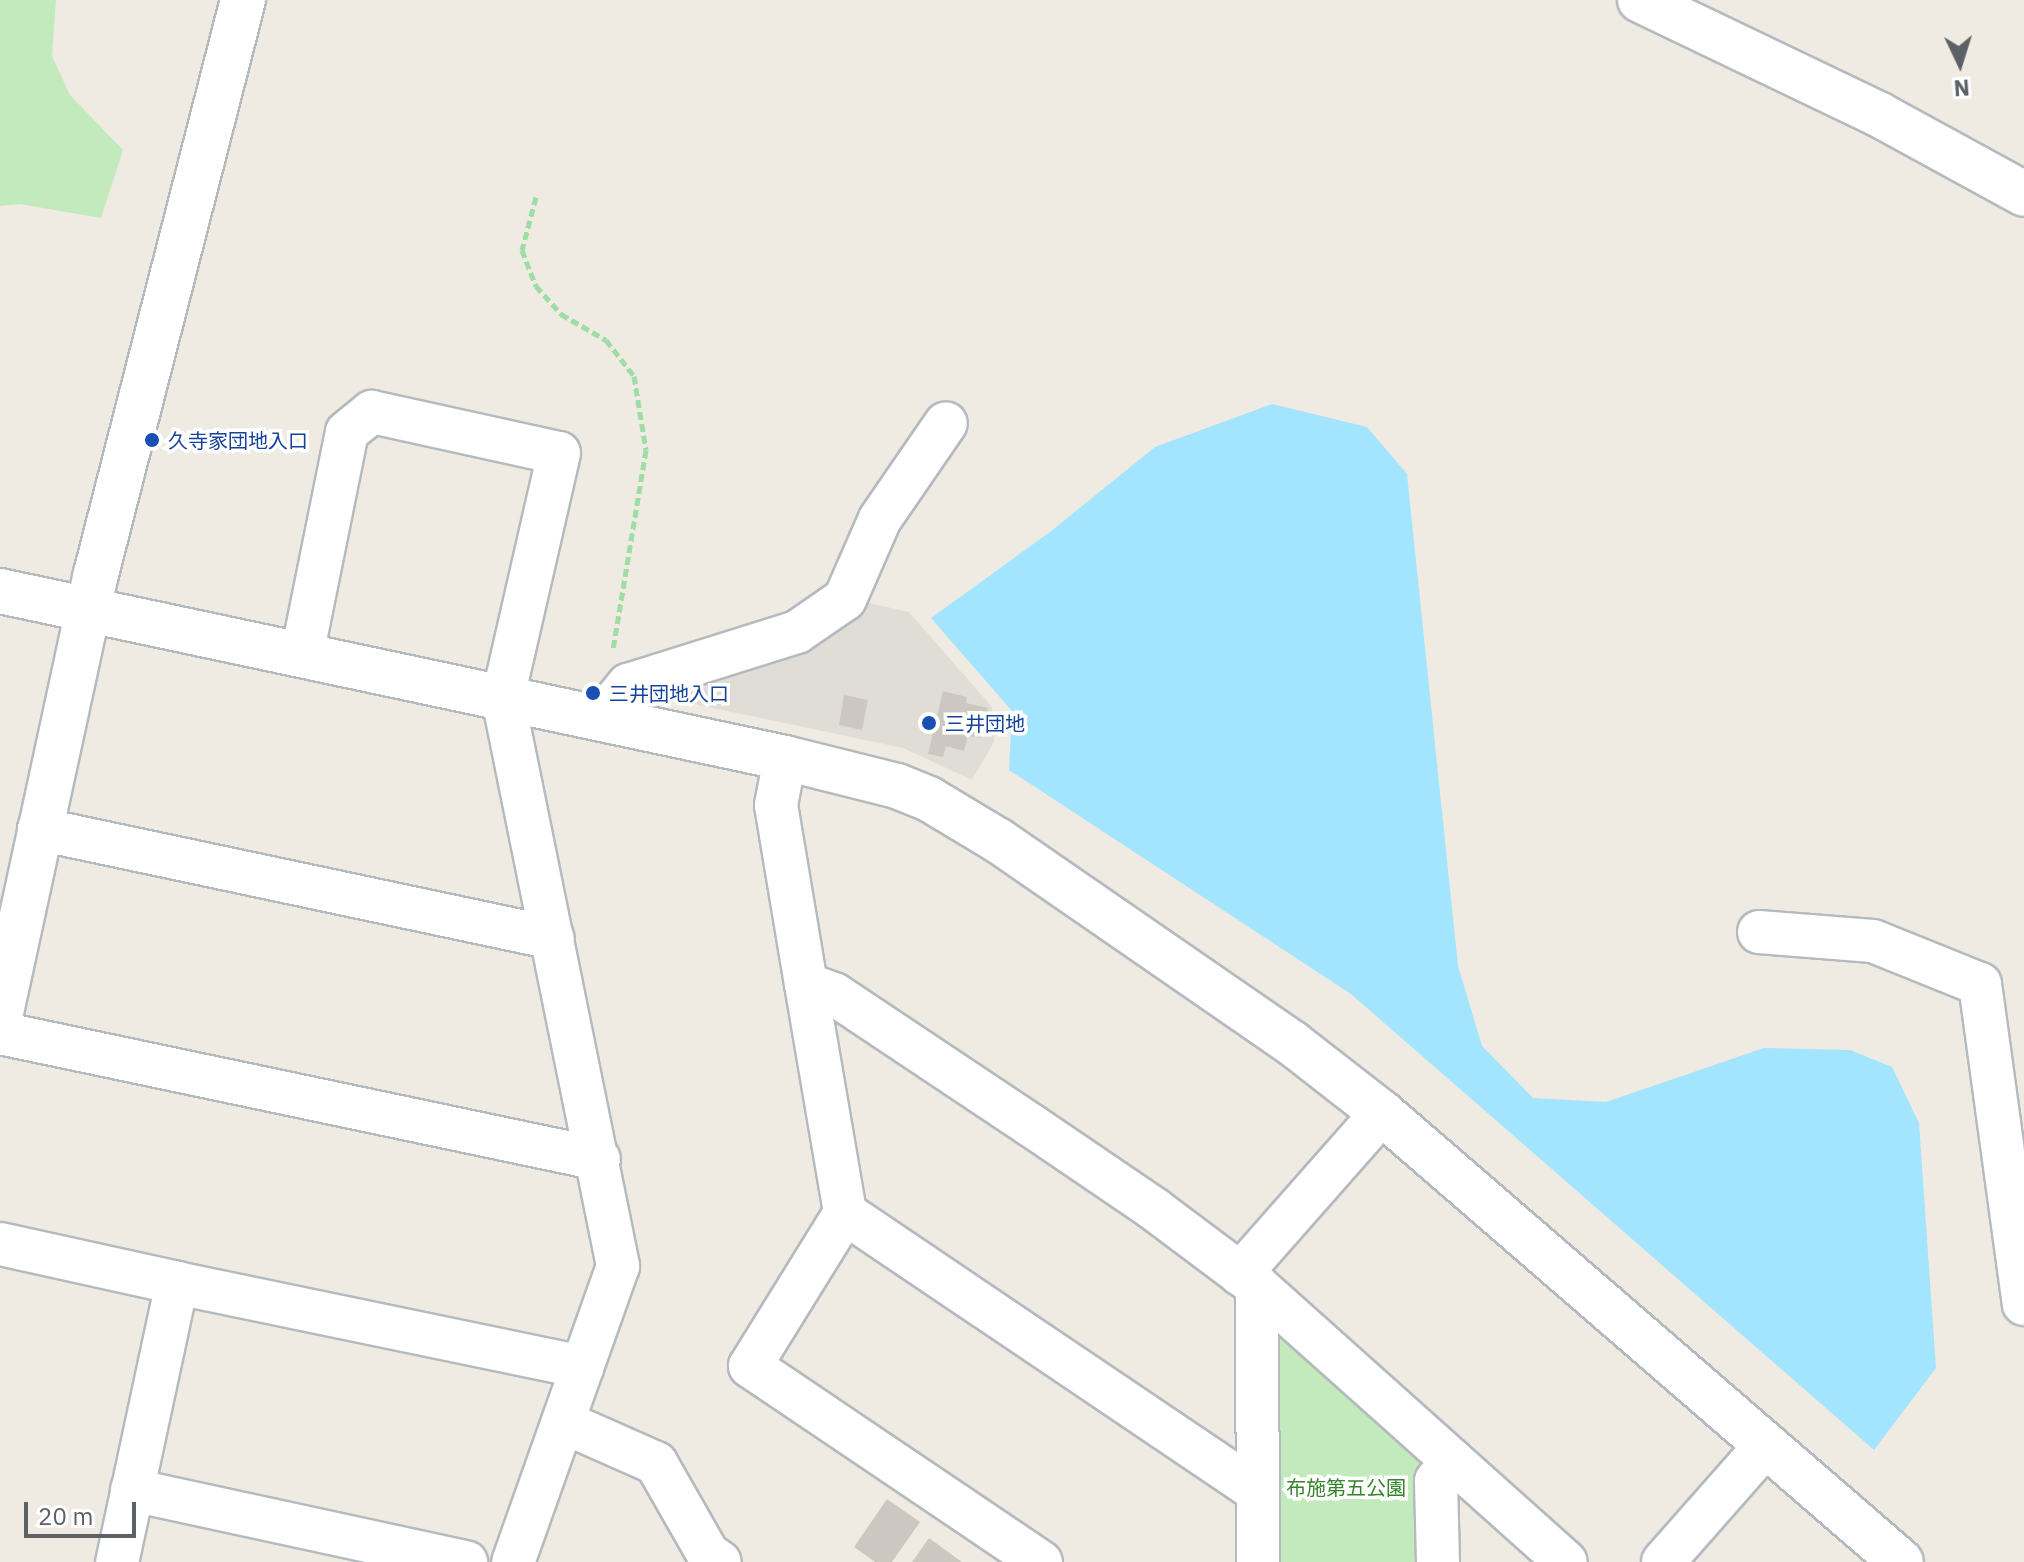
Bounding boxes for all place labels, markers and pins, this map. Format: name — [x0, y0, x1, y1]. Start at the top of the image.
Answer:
place label: 久寺家団地入口 — [168, 428, 308, 452]
marker: 久寺家団地入口 — [143, 431, 161, 449]
place label: 三井団地入口 — [609, 681, 729, 705]
marker: 三井団地入口 — [584, 684, 602, 702]
place label: 三井団地 — [945, 711, 1025, 735]
marker: 三井団地 — [920, 714, 938, 732]

